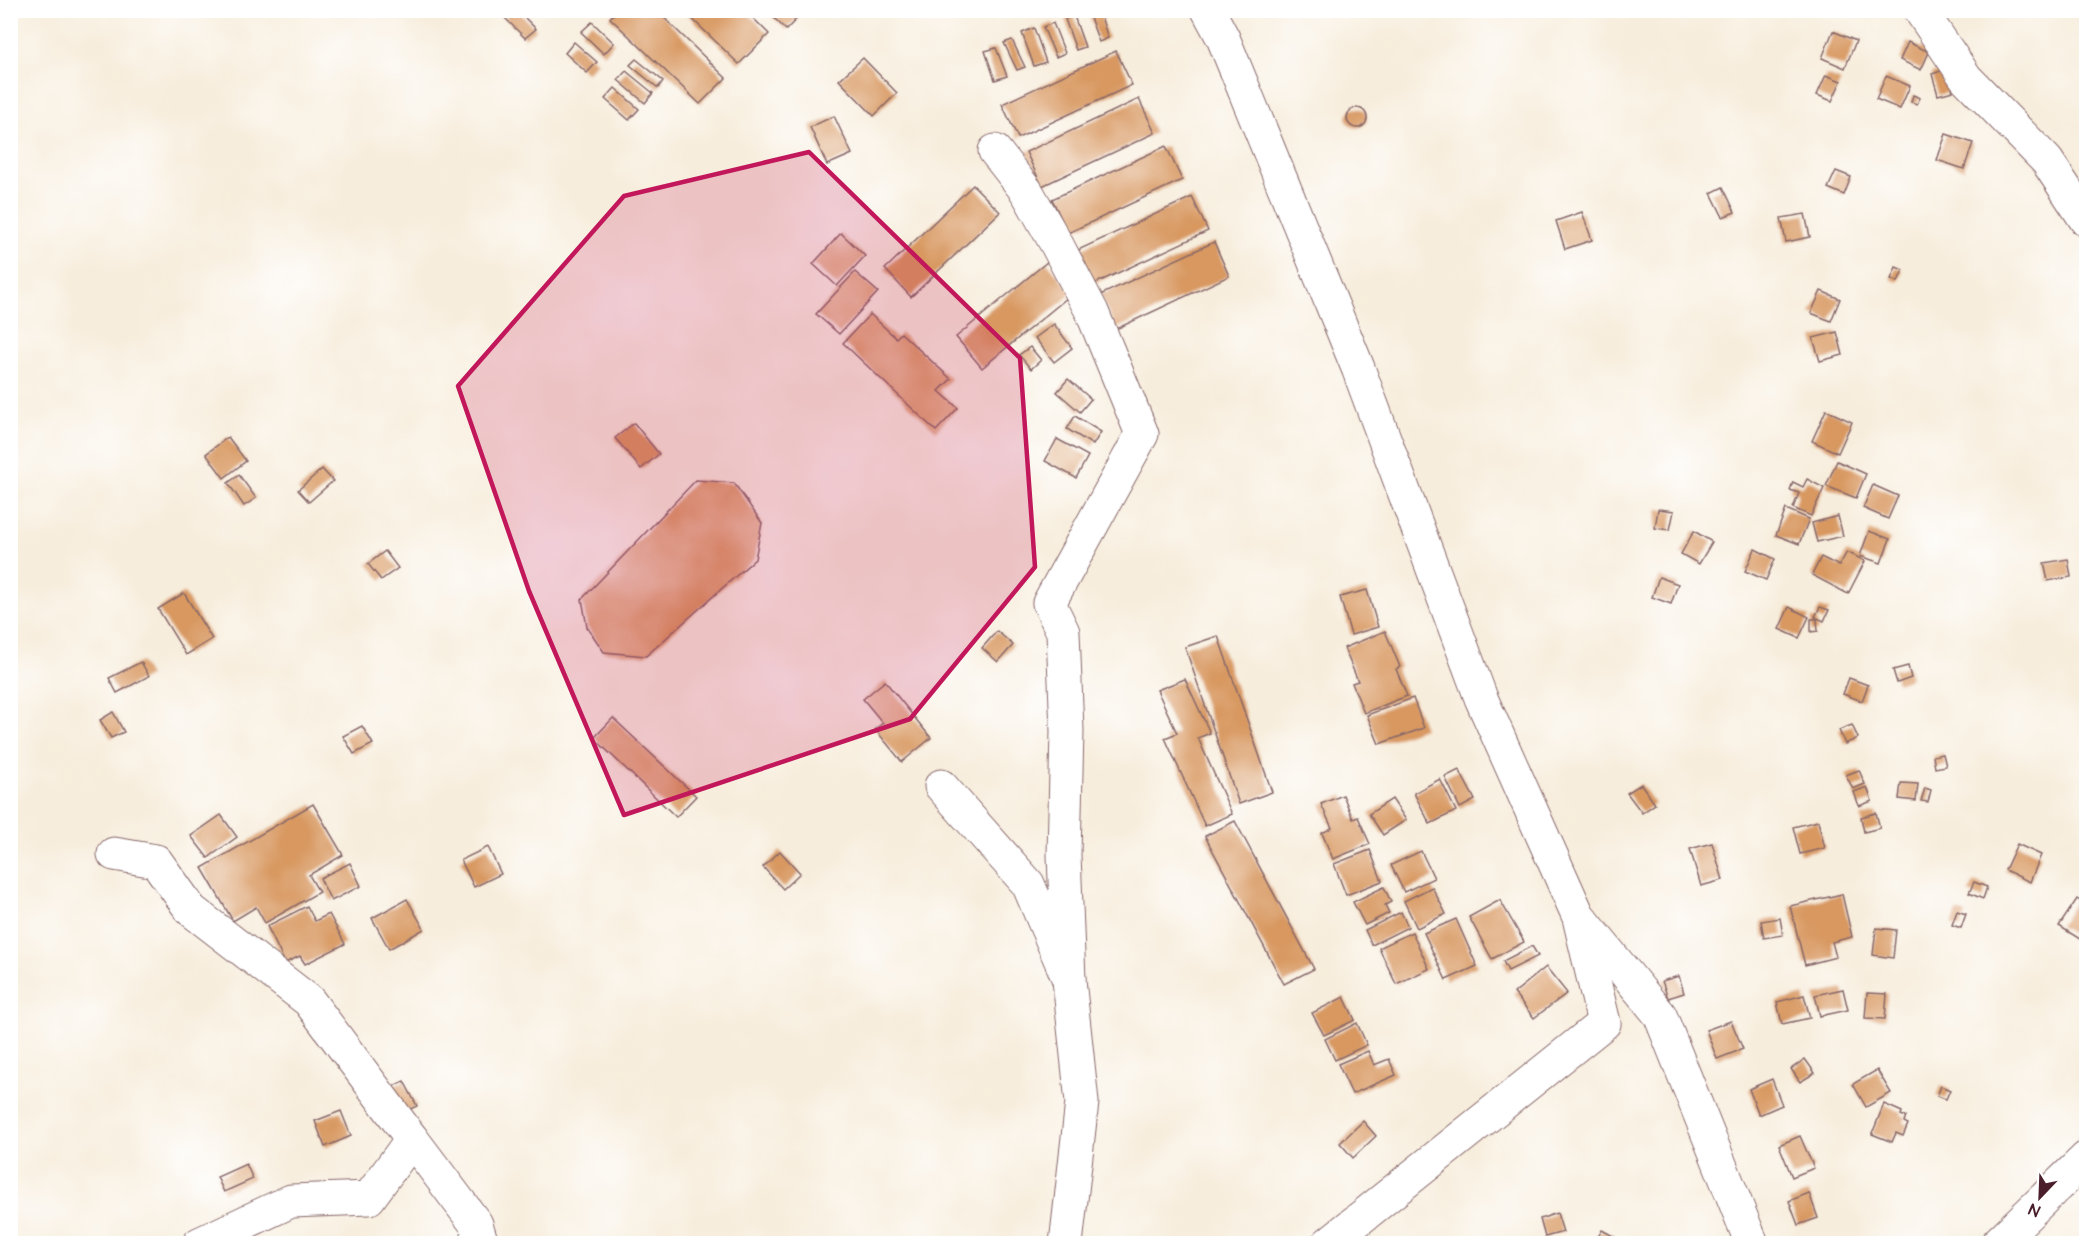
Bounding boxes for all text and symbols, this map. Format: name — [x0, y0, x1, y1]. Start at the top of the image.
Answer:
north arrow — [2010, 1167, 2070, 1227]
text: N — [2026, 1198, 2043, 1222]

